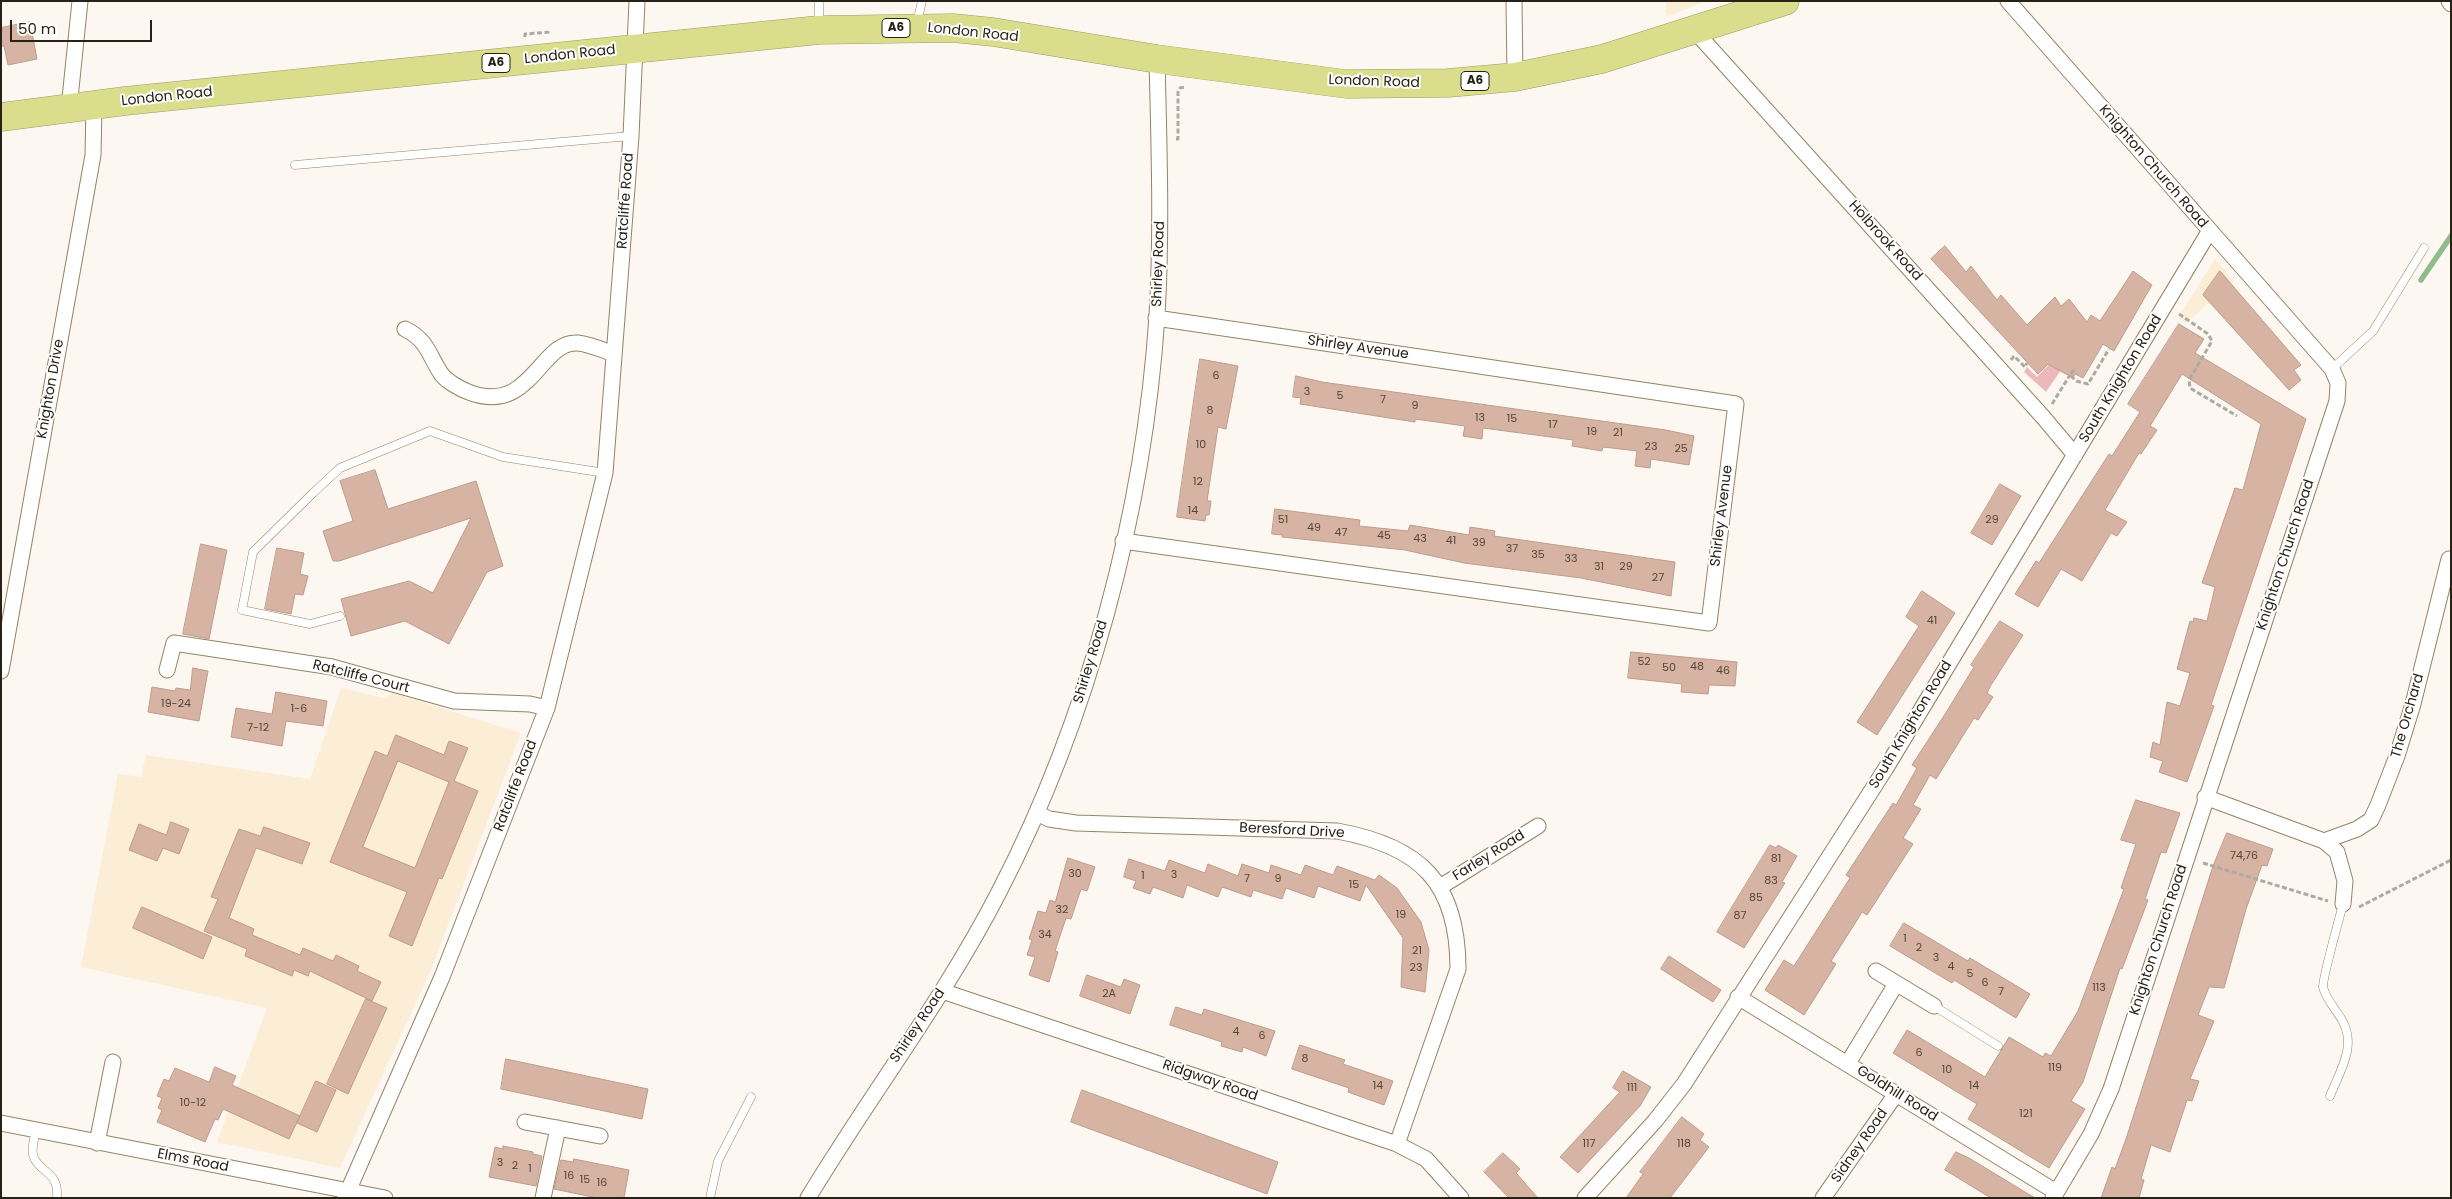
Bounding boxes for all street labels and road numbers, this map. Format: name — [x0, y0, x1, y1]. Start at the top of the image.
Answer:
road number: A6 — [882, 18, 910, 38]
street label: London Road — [927, 20, 1019, 46]
street label: London Road — [524, 42, 616, 68]
road number: A6 — [482, 54, 510, 72]
street label: London Road — [1328, 72, 1420, 92]
road number: A6 — [1461, 72, 1489, 90]
street label: London Road — [121, 84, 213, 110]
street label: Knighton Church Road — [2095, 102, 2211, 232]
street label: Ratcliffe Road — [614, 152, 638, 250]
street label: Holbrook Road — [1845, 197, 1925, 285]
street label: Shirley Road — [1149, 221, 1169, 307]
street label: South Knighton Road — [2076, 312, 2166, 446]
street label: Shirley Avenue — [1306, 333, 1410, 363]
street label: Knighton Drive — [34, 338, 68, 440]
street label: Shirley Avenue — [1707, 464, 1737, 568]
street label: Knighton Church Road — [2254, 478, 2318, 632]
street label: Shirley Road — [1070, 618, 1112, 706]
street label: Ratcliffe Court — [311, 657, 411, 697]
street label: South Knighton Road — [1866, 658, 1956, 792]
street label: The Orchard — [2388, 672, 2428, 760]
street label: Ratcliffe Road — [491, 738, 541, 834]
street label: Beresford Drive — [1239, 820, 1345, 842]
street label: Farley Road — [1450, 827, 1528, 885]
street label: Knighton Church Road — [2127, 863, 2191, 1017]
street label: Shirley Road — [887, 986, 949, 1066]
street label: Ridgway Road — [1160, 1057, 1260, 1105]
street label: Goldhill Road — [1853, 1062, 1941, 1126]
street label: Sidney Road — [1828, 1106, 1892, 1186]
street label: Elms Road — [156, 1146, 230, 1176]

